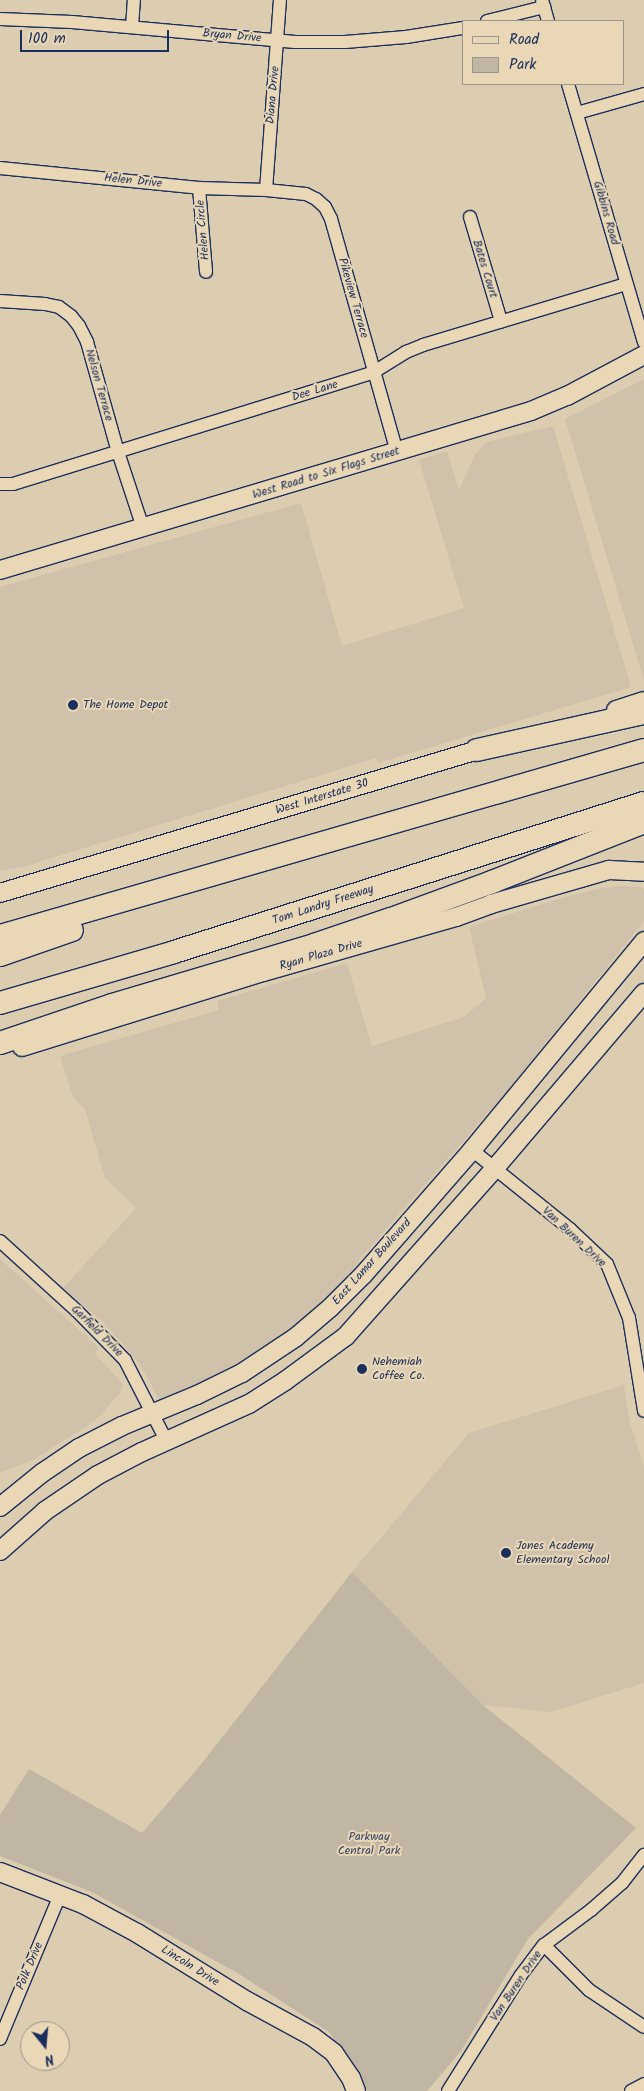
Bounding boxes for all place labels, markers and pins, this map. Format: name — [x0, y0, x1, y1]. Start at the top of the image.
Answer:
place label: The Home Depot — [83, 698, 168, 712]
marker: The Home Depot — [67, 699, 79, 711]
place label: Nehemiah Coffee Co. — [372, 1355, 425, 1383]
marker: Nehemiah Coffee Co. — [356, 1363, 368, 1375]
place label: Jones Academy Elementary School — [516, 1539, 609, 1567]
marker: Jones Academy Elementary School — [500, 1547, 512, 1559]

